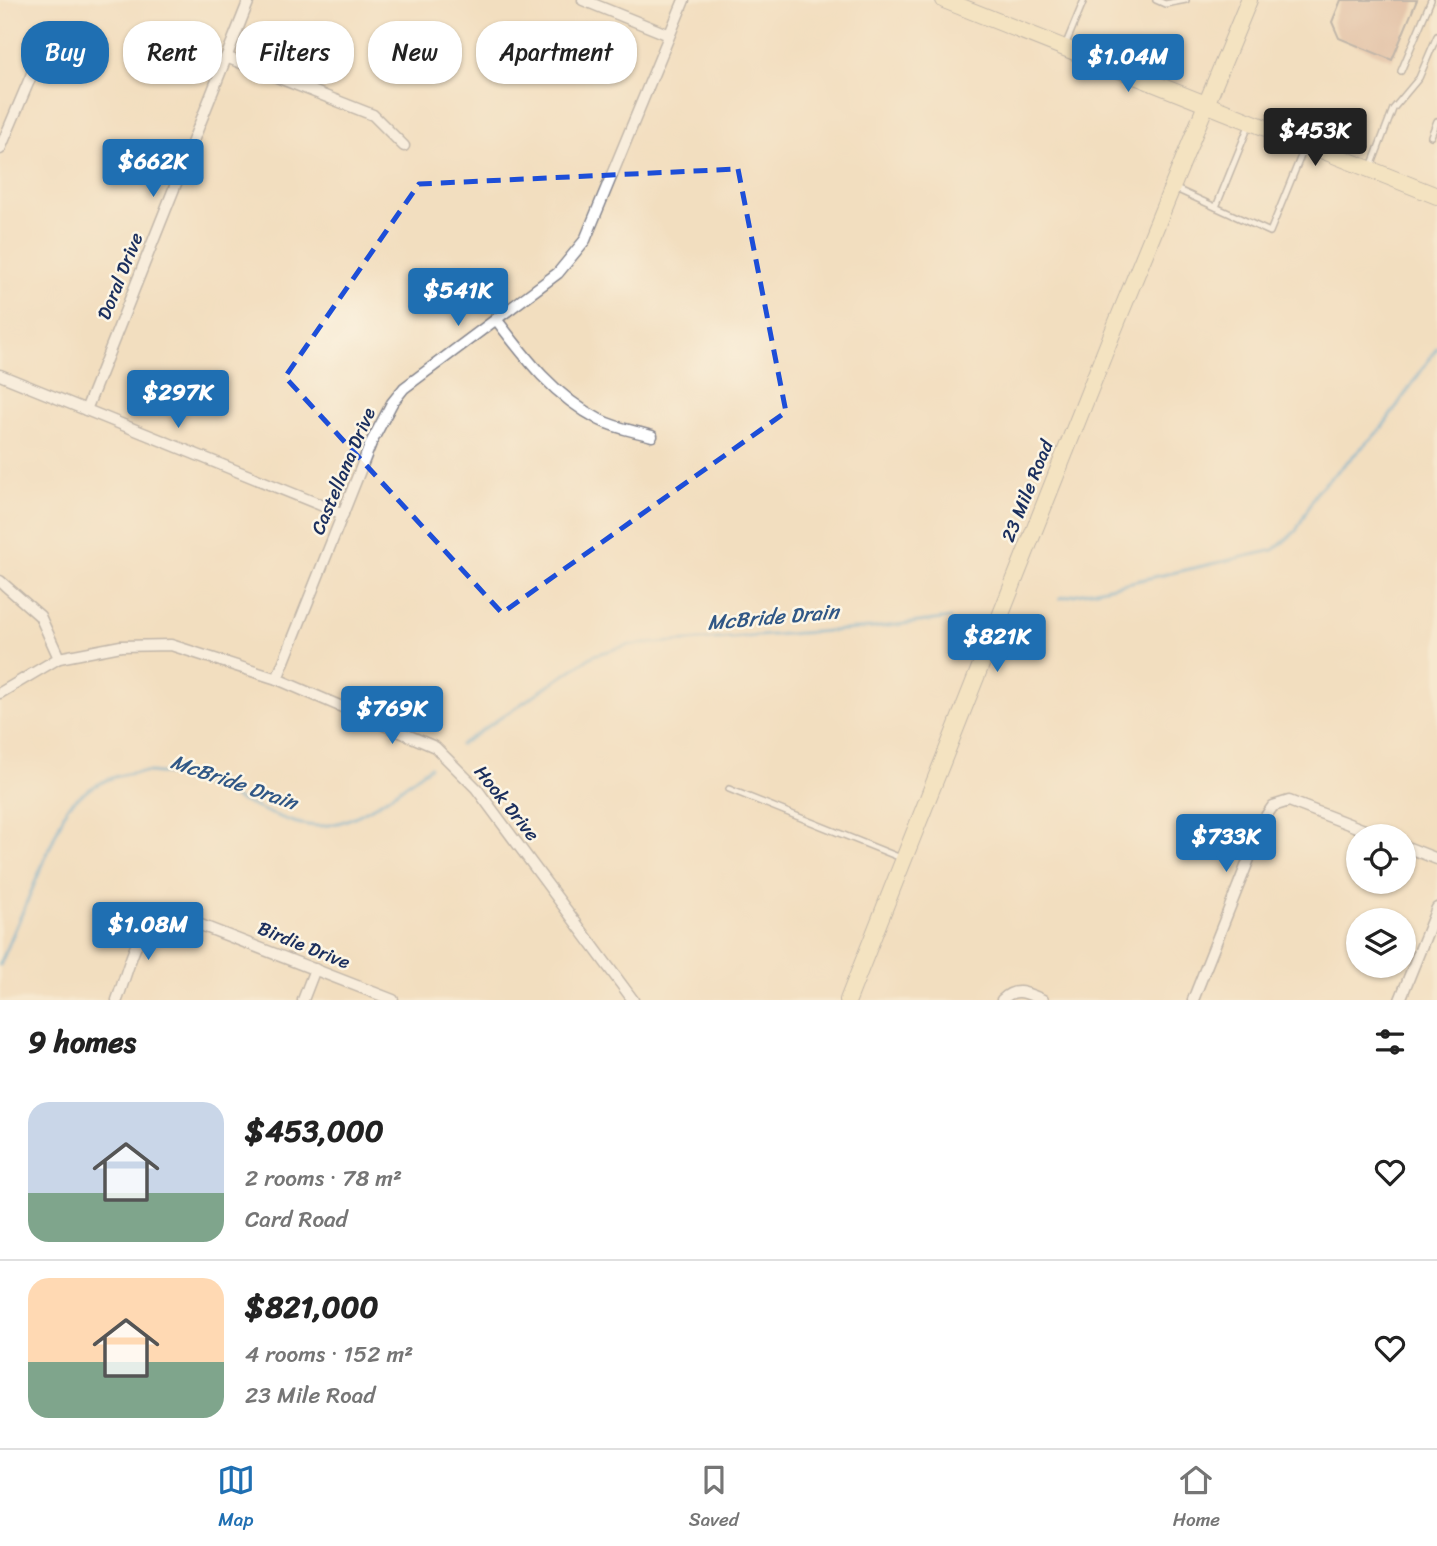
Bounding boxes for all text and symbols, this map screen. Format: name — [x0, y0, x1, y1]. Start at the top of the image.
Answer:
chip: Buy — [21, 21, 109, 84]
chip: Rent — [123, 21, 222, 84]
chip: Filters — [236, 21, 354, 84]
chip: New — [368, 21, 462, 84]
chip: Apartment — [476, 21, 637, 84]
pin: $1.04M — [1071, 34, 1185, 94]
text: $1.04M — [1088, 36, 1168, 77]
pin: $453K — [1266, 108, 1364, 168]
text: $453K — [1280, 110, 1350, 151]
pin: $662K — [104, 140, 202, 199]
text: $662K — [119, 141, 187, 182]
street label: Doral Drive — [88, 227, 153, 325]
pin: $541K — [409, 268, 507, 328]
text: $541K — [424, 270, 492, 311]
pin: $297K — [129, 370, 227, 430]
text: $297K — [143, 372, 213, 413]
street label: Castellana Drive — [301, 402, 385, 540]
street label: 23 Mile Road — [992, 434, 1063, 547]
water label: McBride Drain — [706, 592, 843, 642]
pin: $821K — [948, 614, 1046, 674]
text: $821K — [964, 616, 1030, 657]
pin: $769K — [343, 686, 441, 746]
text: $769K — [357, 688, 427, 729]
water label: McBride Drain — [166, 743, 305, 822]
street label: Hook Drive — [466, 757, 549, 849]
pin: $733K — [1177, 814, 1275, 874]
text: $733K — [1192, 816, 1260, 857]
map controls — [1346, 824, 1416, 978]
button: locate — [1346, 824, 1416, 894]
pin: $1.08M — [91, 902, 205, 962]
text: $1.08M — [108, 904, 188, 945]
button: layers — [1346, 908, 1416, 978]
street label: Birdie Drive — [253, 911, 356, 979]
text: 9 homes — [28, 1015, 136, 1069]
icon: filters — [1371, 1023, 1409, 1061]
text: $453,000 — [245, 1104, 384, 1158]
icon: home — [84, 1130, 168, 1214]
icon: heart — [1371, 1153, 1409, 1191]
text: 2 rooms · 78 m² — [245, 1158, 402, 1199]
text: Card Road — [245, 1199, 348, 1240]
text: $821,000 — [245, 1280, 378, 1334]
icon: home — [84, 1306, 168, 1390]
icon: heart — [1371, 1329, 1409, 1367]
text: 4 rooms · 152 m² — [245, 1334, 413, 1375]
text: 23 Mile Road — [245, 1375, 375, 1416]
tab: Map — [217, 1461, 255, 1536]
tab: Saved — [689, 1461, 739, 1536]
tab: Home — [1173, 1461, 1220, 1536]

